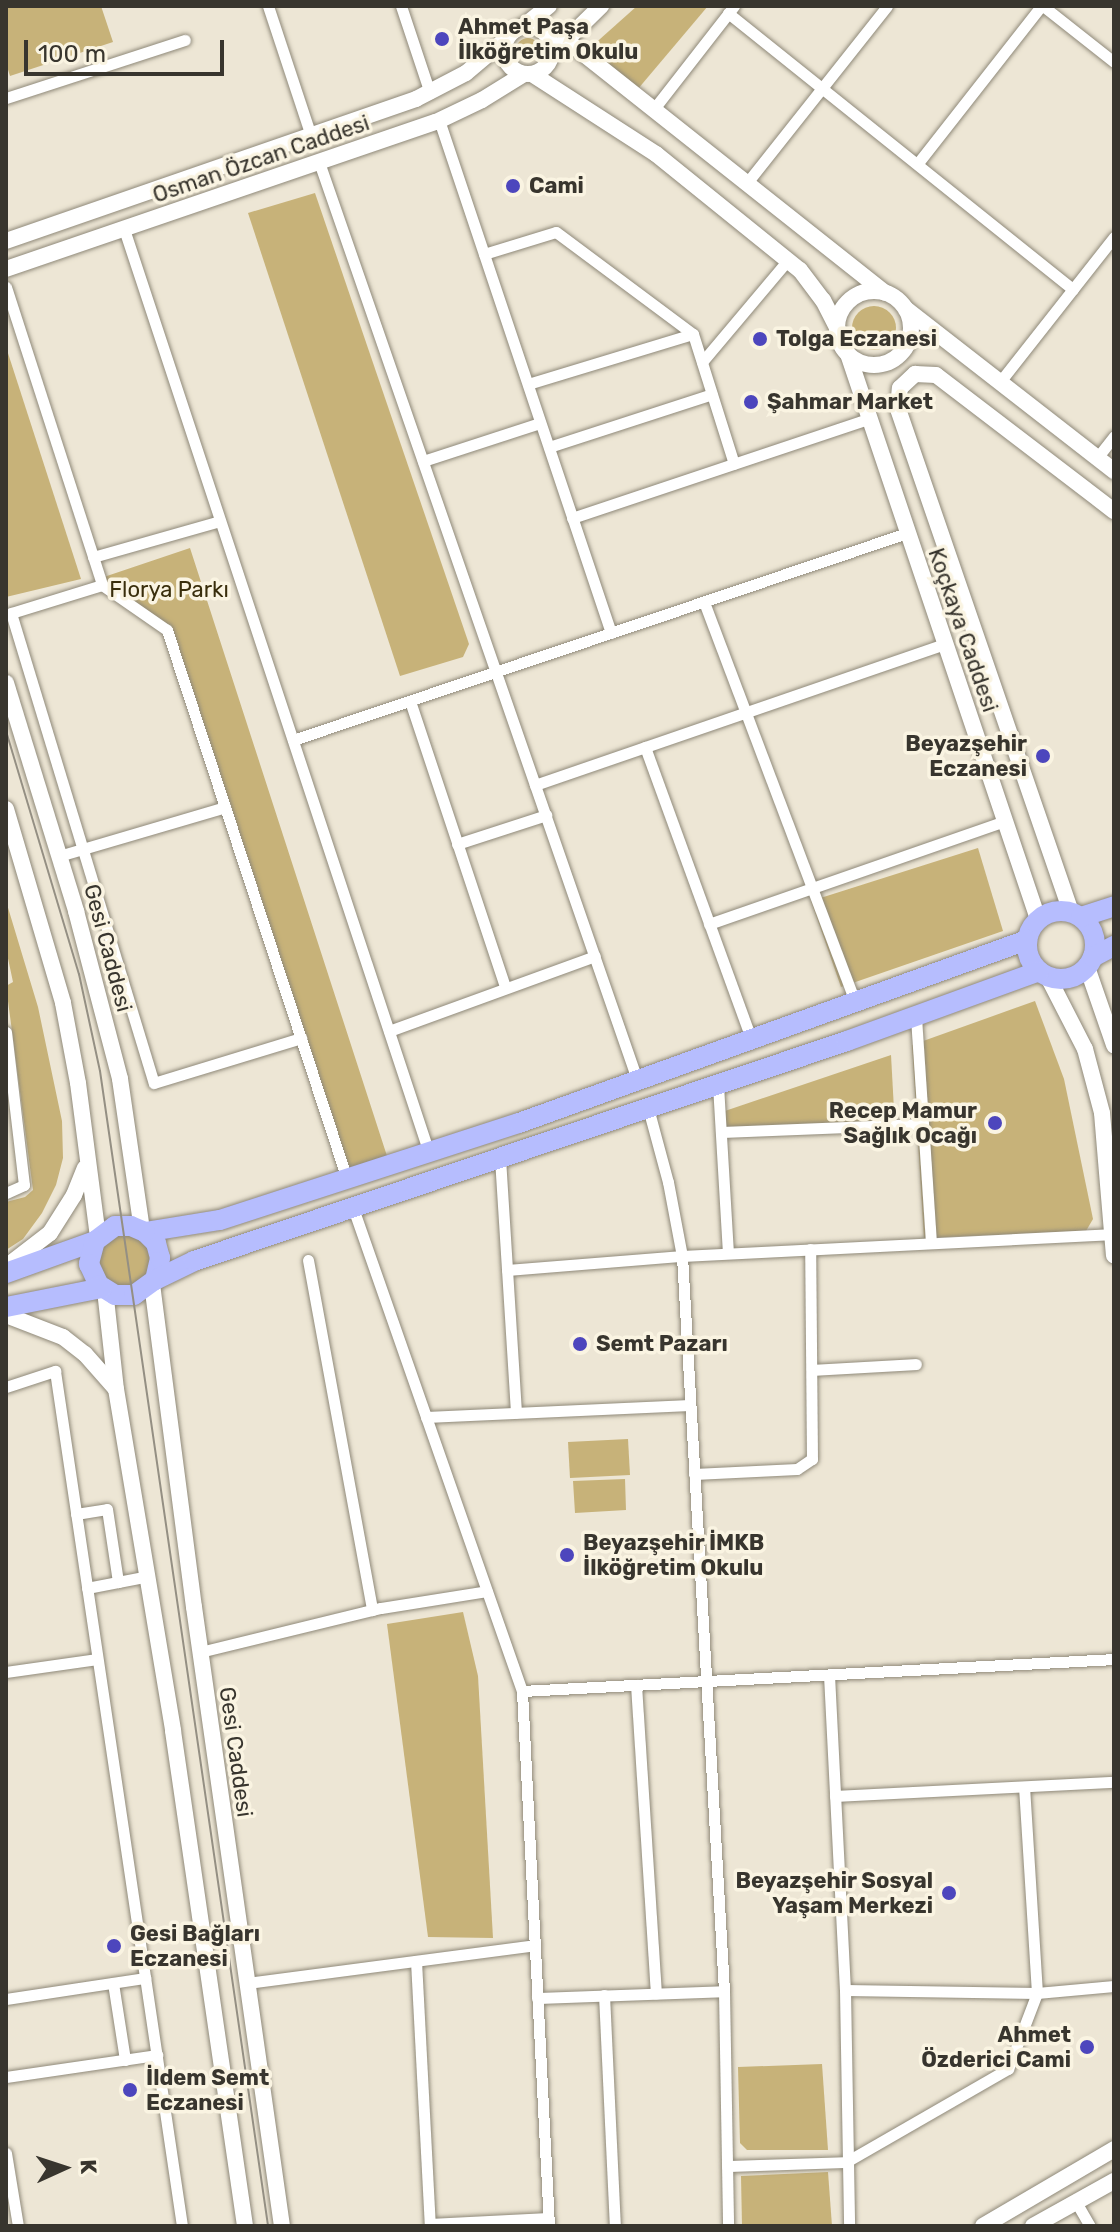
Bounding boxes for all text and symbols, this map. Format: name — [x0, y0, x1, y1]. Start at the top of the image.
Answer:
place label: Ahmet Paşa İlköğretim Okulu — [458, 13, 638, 64]
scale bar — [28, 24, 228, 74]
marker: Ahmet Paşa İlköğretim Okulu — [433, 30, 451, 48]
text: 100 m — [38, 40, 106, 68]
street label: Osman Özcan Caddesi — [149, 110, 373, 208]
place label: Cami — [529, 173, 584, 199]
marker: Cami — [504, 177, 522, 195]
place label: Tolga Eczanesi — [776, 326, 937, 352]
marker: Tolga Eczanesi — [751, 330, 769, 348]
place label: Şahmar Market — [767, 389, 934, 415]
marker: Şahmar Market — [742, 393, 760, 411]
street label: Koçkaya Caddesi — [923, 545, 1003, 715]
park label: Florya Parkı — [109, 577, 229, 603]
place label: Beyazşehir Eczanesi — [905, 730, 1027, 782]
marker: Beyazşehir Eczanesi — [1034, 747, 1052, 765]
street label: Gesi Caddesi — [78, 881, 138, 1015]
place label: Recep Mamur Sağlık Ocağı — [829, 1097, 977, 1148]
marker: Recep Mamur Sağlık Ocağı — [984, 1112, 1006, 1134]
place label: Semt Pazarı — [596, 1331, 728, 1357]
marker: Semt Pazarı — [571, 1335, 589, 1353]
place label: Beyazşehir İMKB İlköğretim Okulu — [583, 1529, 765, 1580]
marker: Beyazşehir İMKB İlköğretim Okulu — [558, 1546, 576, 1564]
street label: Gesi Caddesi — [214, 1685, 258, 1819]
place label: Beyazşehir Sosyal Yaşam Merkezi — [735, 1867, 933, 1918]
marker: Beyazşehir Sosyal Yaşam Merkezi — [940, 1884, 958, 1902]
place label: Gesi Bağları Eczanesi — [130, 1920, 260, 1972]
marker: Gesi Bağları Eczanesi — [105, 1937, 123, 1955]
place label: Ahmet Özderici Cami — [921, 2021, 1071, 2072]
marker: Ahmet Özderici Cami — [1078, 2038, 1096, 2056]
place label: İldem Semt Eczanesi — [146, 2064, 269, 2116]
marker: İldem Semt Eczanesi — [121, 2081, 139, 2099]
north arrow — [24, 2128, 104, 2208]
text: K — [75, 2159, 102, 2175]

